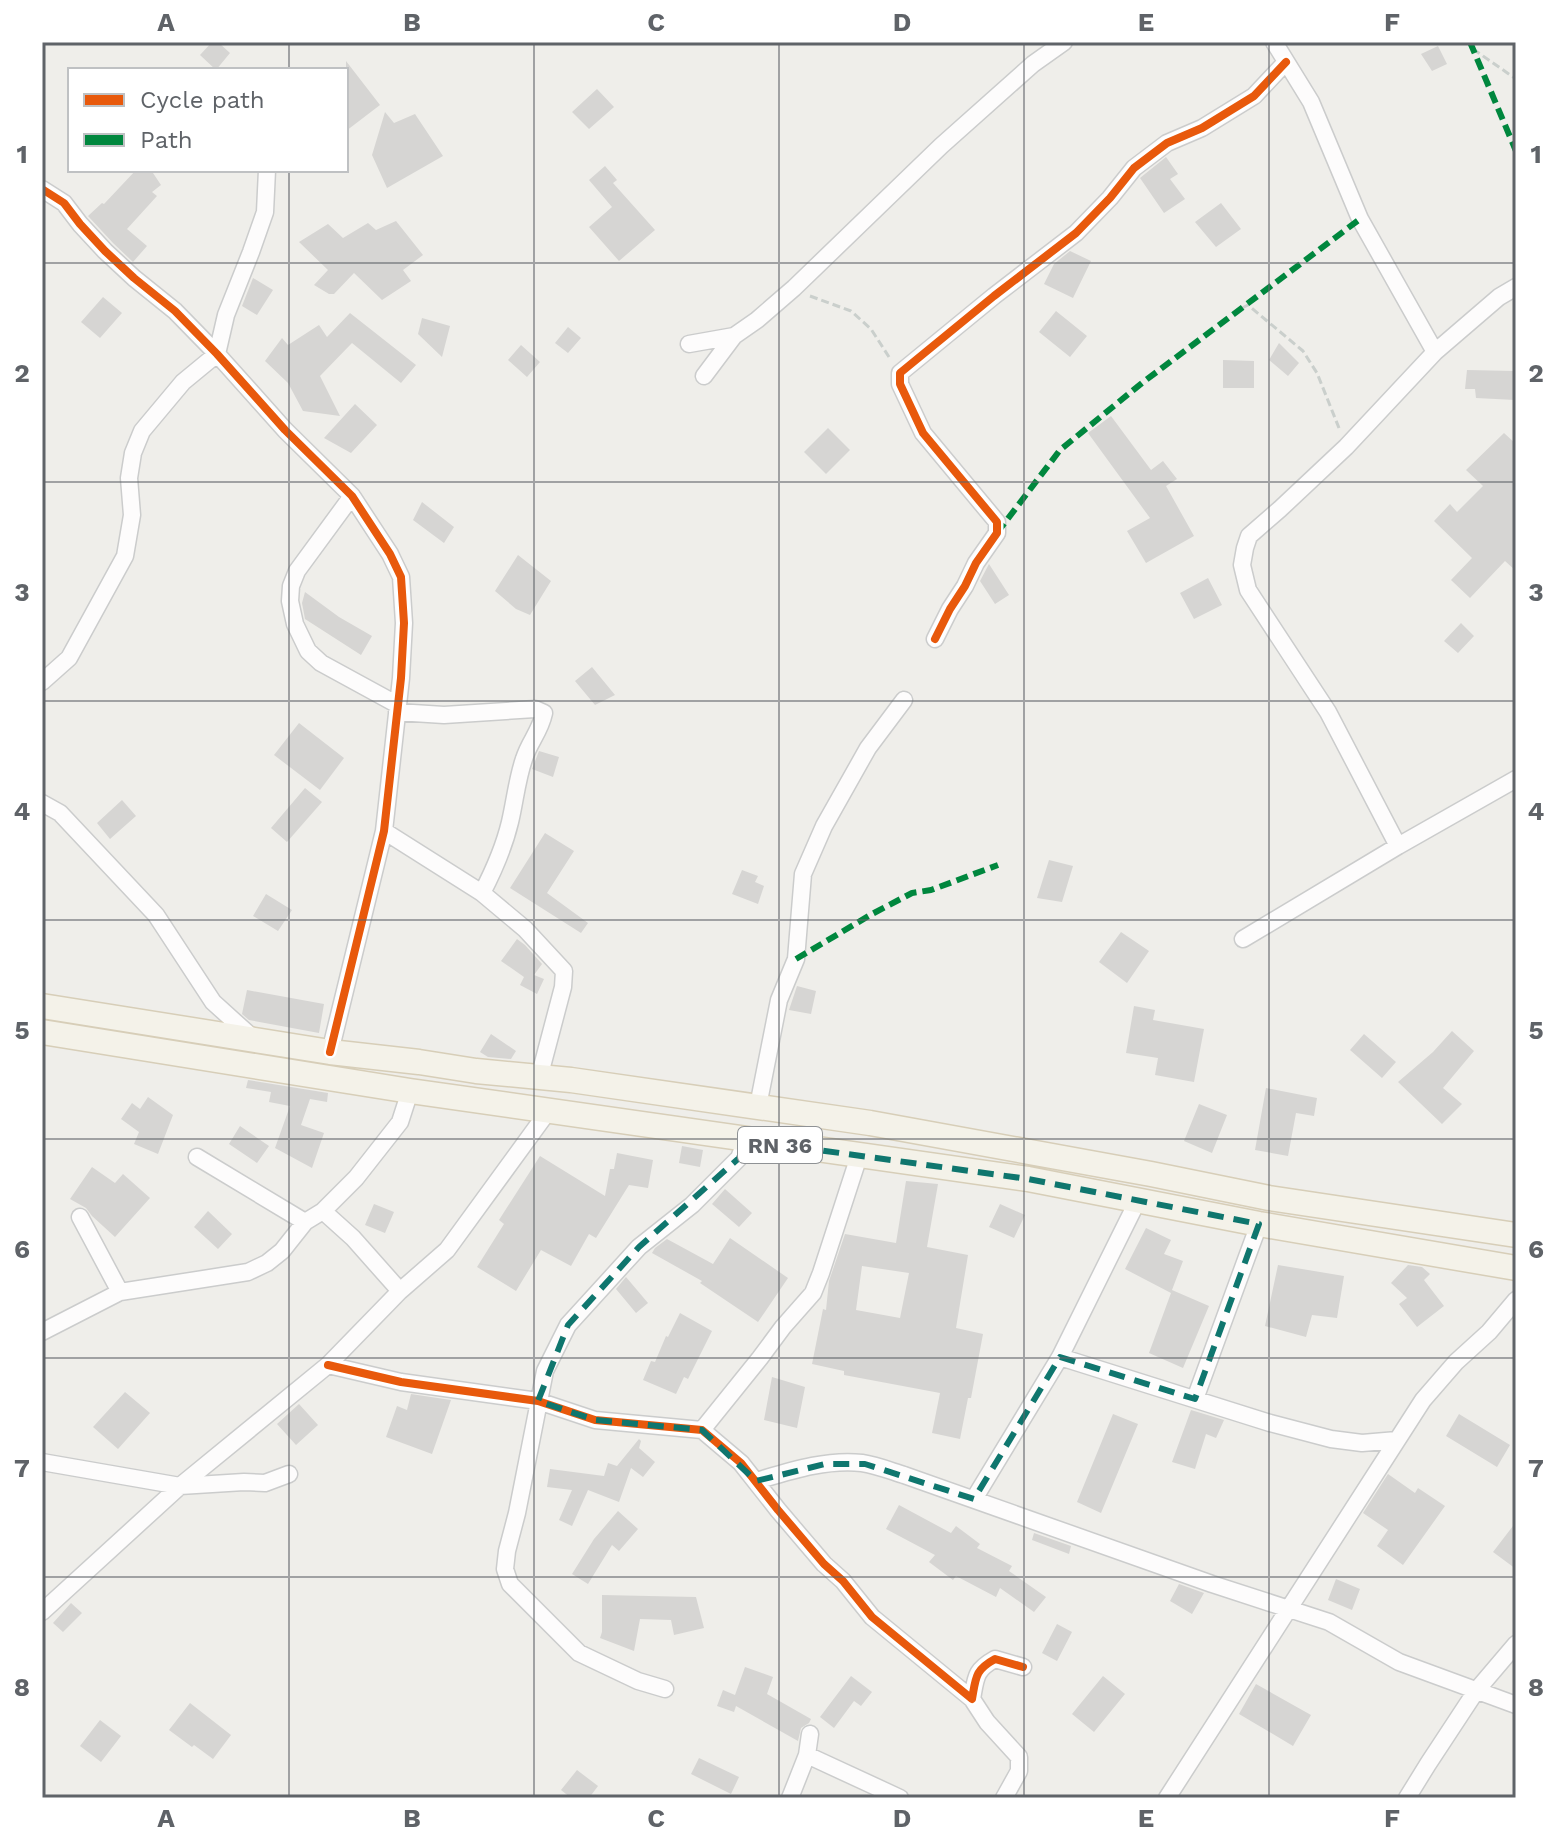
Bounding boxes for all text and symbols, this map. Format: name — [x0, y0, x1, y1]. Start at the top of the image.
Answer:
text: A — [157, 7, 175, 37]
text: B — [403, 7, 421, 37]
text: C — [647, 7, 665, 37]
text: D — [893, 7, 911, 37]
text: E — [1138, 7, 1154, 37]
text: F — [1384, 7, 1400, 37]
legend — [68, 68, 348, 172]
text: Cycle path — [140, 86, 265, 114]
text: Path — [140, 126, 193, 154]
text: 1 — [16, 139, 28, 169]
text: 1 — [1530, 139, 1542, 169]
text: 2 — [14, 358, 30, 388]
text: 2 — [1528, 358, 1544, 388]
text: 3 — [14, 577, 30, 607]
text: 3 — [1528, 577, 1544, 607]
text: 4 — [14, 796, 31, 826]
text: 4 — [1528, 796, 1545, 826]
text: 5 — [14, 1015, 30, 1045]
text: 5 — [1528, 1015, 1544, 1045]
road number: RN 36 — [738, 1127, 822, 1163]
text: 6 — [14, 1234, 30, 1264]
text: 6 — [1528, 1234, 1544, 1264]
text: 7 — [14, 1453, 30, 1483]
text: 7 — [1528, 1453, 1544, 1483]
text: 8 — [14, 1672, 30, 1702]
text: 8 — [1528, 1672, 1544, 1702]
text: A — [157, 1803, 175, 1833]
text: B — [403, 1803, 421, 1833]
text: C — [647, 1803, 665, 1833]
text: D — [893, 1803, 911, 1833]
text: E — [1138, 1803, 1154, 1833]
text: F — [1384, 1803, 1400, 1833]

